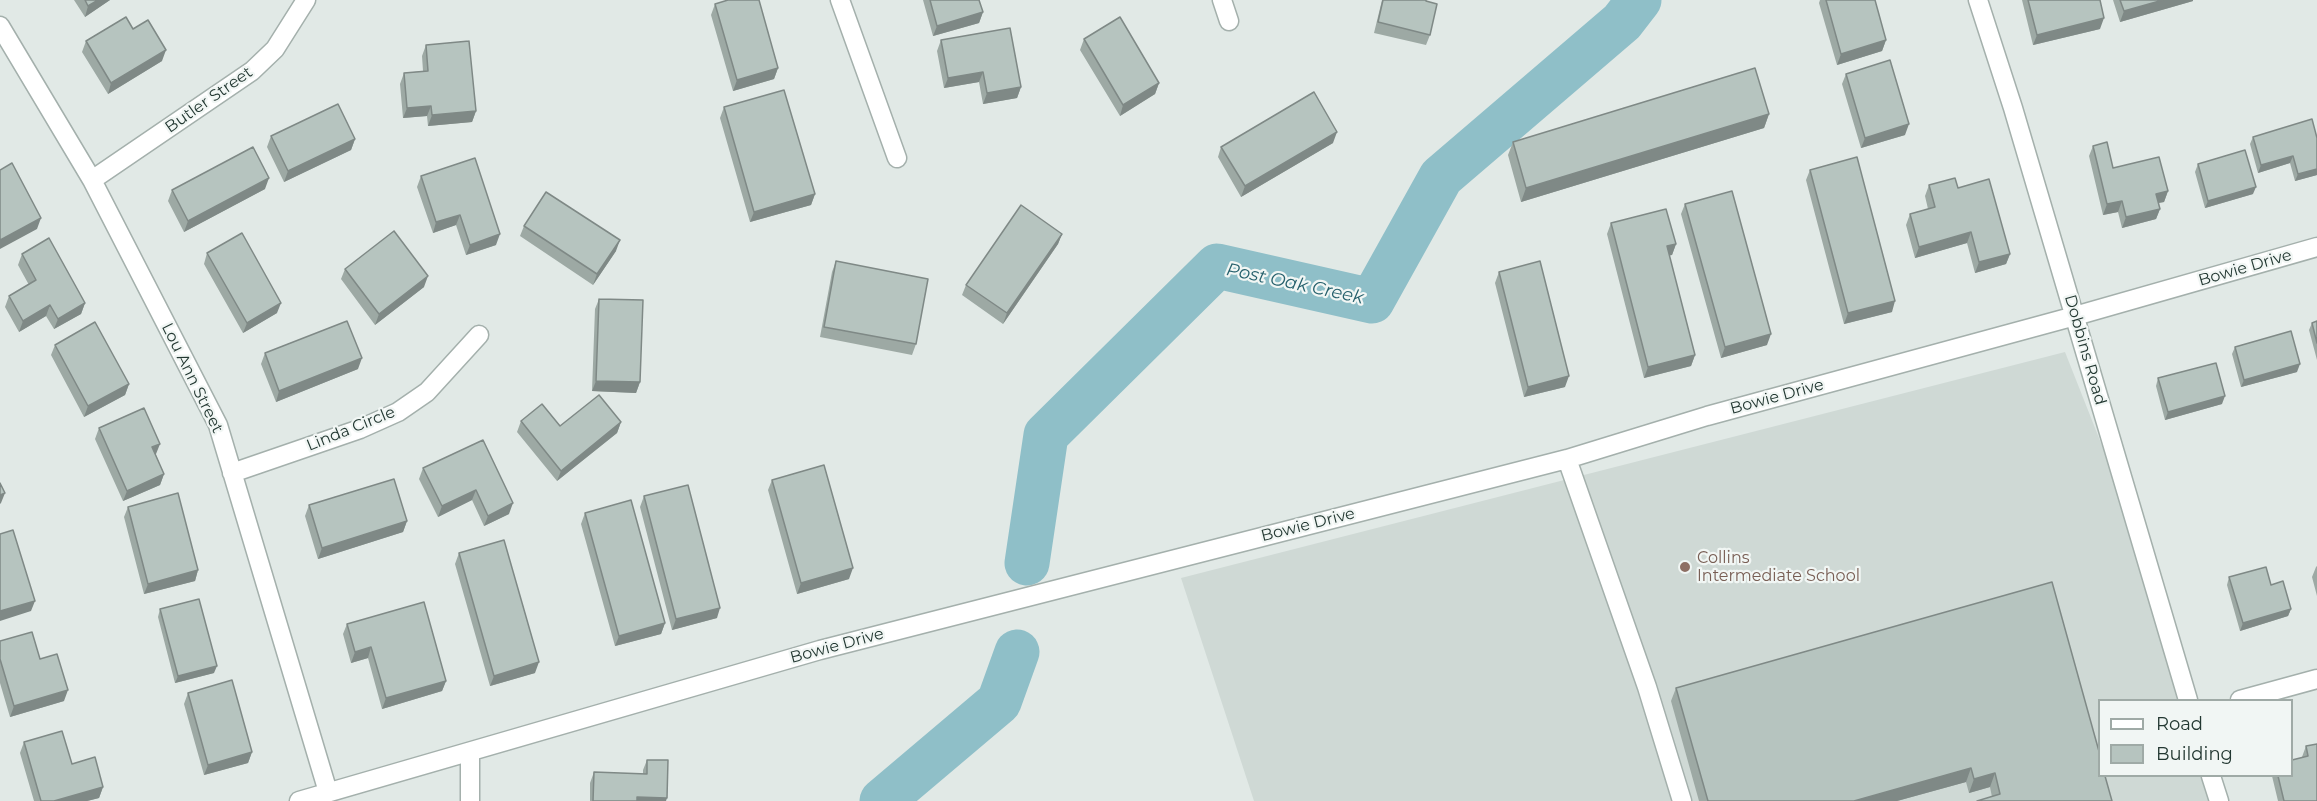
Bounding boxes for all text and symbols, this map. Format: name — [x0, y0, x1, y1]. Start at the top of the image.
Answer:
street label: Butler Street — [162, 63, 256, 137]
street label: Bowie Drive — [2196, 246, 2294, 290]
water label: Post Oak Creek — [1224, 259, 1366, 309]
street label: Dobbins Road — [2060, 293, 2110, 407]
street label: Lou Ann Street — [157, 320, 227, 436]
street label: Bowie Drive — [1728, 375, 1826, 419]
street label: Linda Circle — [304, 403, 398, 455]
street label: Bowie Drive — [1259, 504, 1357, 546]
place label: Collins Intermediate School — [1697, 548, 1860, 586]
marker: Collins Intermediate School — [1678, 560, 1692, 574]
street label: Bowie Drive — [788, 624, 886, 668]
legend — [2098, 699, 2293, 777]
text: Road — [2156, 713, 2203, 735]
text: Building — [2156, 743, 2233, 765]

